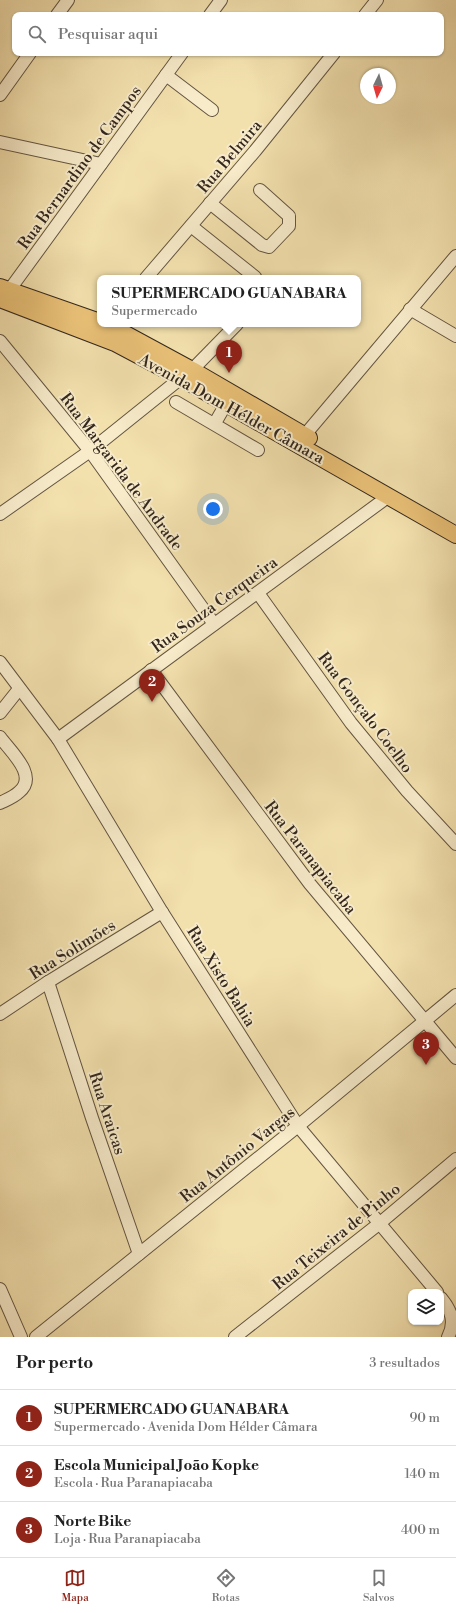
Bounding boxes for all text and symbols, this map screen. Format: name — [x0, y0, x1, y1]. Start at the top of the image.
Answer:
search box — [12, 12, 444, 56]
icon: search — [26, 23, 48, 45]
text: Pesquisar aqui — [58, 25, 158, 44]
north arrow — [360, 68, 396, 104]
street label: Rua Bernardino de Campos — [14, 82, 146, 253]
street label: Rua Belmira — [193, 115, 267, 197]
popup — [97, 275, 361, 327]
text: SUPERMERCADO GUANABARA — [111, 284, 347, 303]
text: Supermercado — [111, 303, 198, 319]
pin: 1 — [216, 340, 242, 373]
street label: Avenida Dom Hélder Câmara — [134, 349, 329, 469]
street label: Rua Margarida de Andrade — [55, 389, 187, 554]
your location — [203, 499, 223, 519]
street label: Rua Souza Cerqueira — [148, 552, 282, 657]
street label: Rua Gonçalo Coelho — [313, 648, 417, 777]
pin: 2 — [139, 669, 165, 702]
street label: Rua Paranapiacaba — [260, 797, 361, 919]
street label: Rua Solimões — [26, 915, 119, 984]
street label: Rua Xisto Bahia — [182, 923, 261, 1031]
pin: 3 — [413, 1032, 439, 1065]
street label: Rua Araicas — [84, 1069, 130, 1157]
street label: Rua Antônio Vargas — [176, 1102, 299, 1207]
street label: Rua Teixeira de Pinho — [269, 1179, 405, 1295]
map controls — [408, 1289, 444, 1325]
button: layers — [408, 1289, 444, 1325]
text: Por perto — [16, 1352, 93, 1374]
text: 3 resultados — [369, 1355, 440, 1371]
text: SUPERMERCADO GUANABARA — [54, 1400, 289, 1419]
text: 1 — [26, 1410, 32, 1426]
text: 90 m — [409, 1410, 440, 1426]
text: Supermercado · Avenida Dom Hélder Câmara — [54, 1419, 318, 1435]
text: Escola Municipal João Kopke — [54, 1456, 259, 1475]
text: 2 — [25, 1466, 33, 1482]
text: 140 m — [404, 1466, 440, 1482]
text: Escola · Rua Paranapiacaba — [54, 1475, 213, 1491]
text: Norte Bike — [54, 1512, 131, 1531]
text: 3 — [25, 1522, 33, 1538]
text: 400 m — [401, 1522, 440, 1538]
text: Loja · Rua Paranapiacaba — [54, 1531, 201, 1547]
tab: Mapa — [62, 1567, 89, 1605]
tab: Rotas — [212, 1567, 240, 1605]
tab: Salvos — [363, 1567, 394, 1605]

